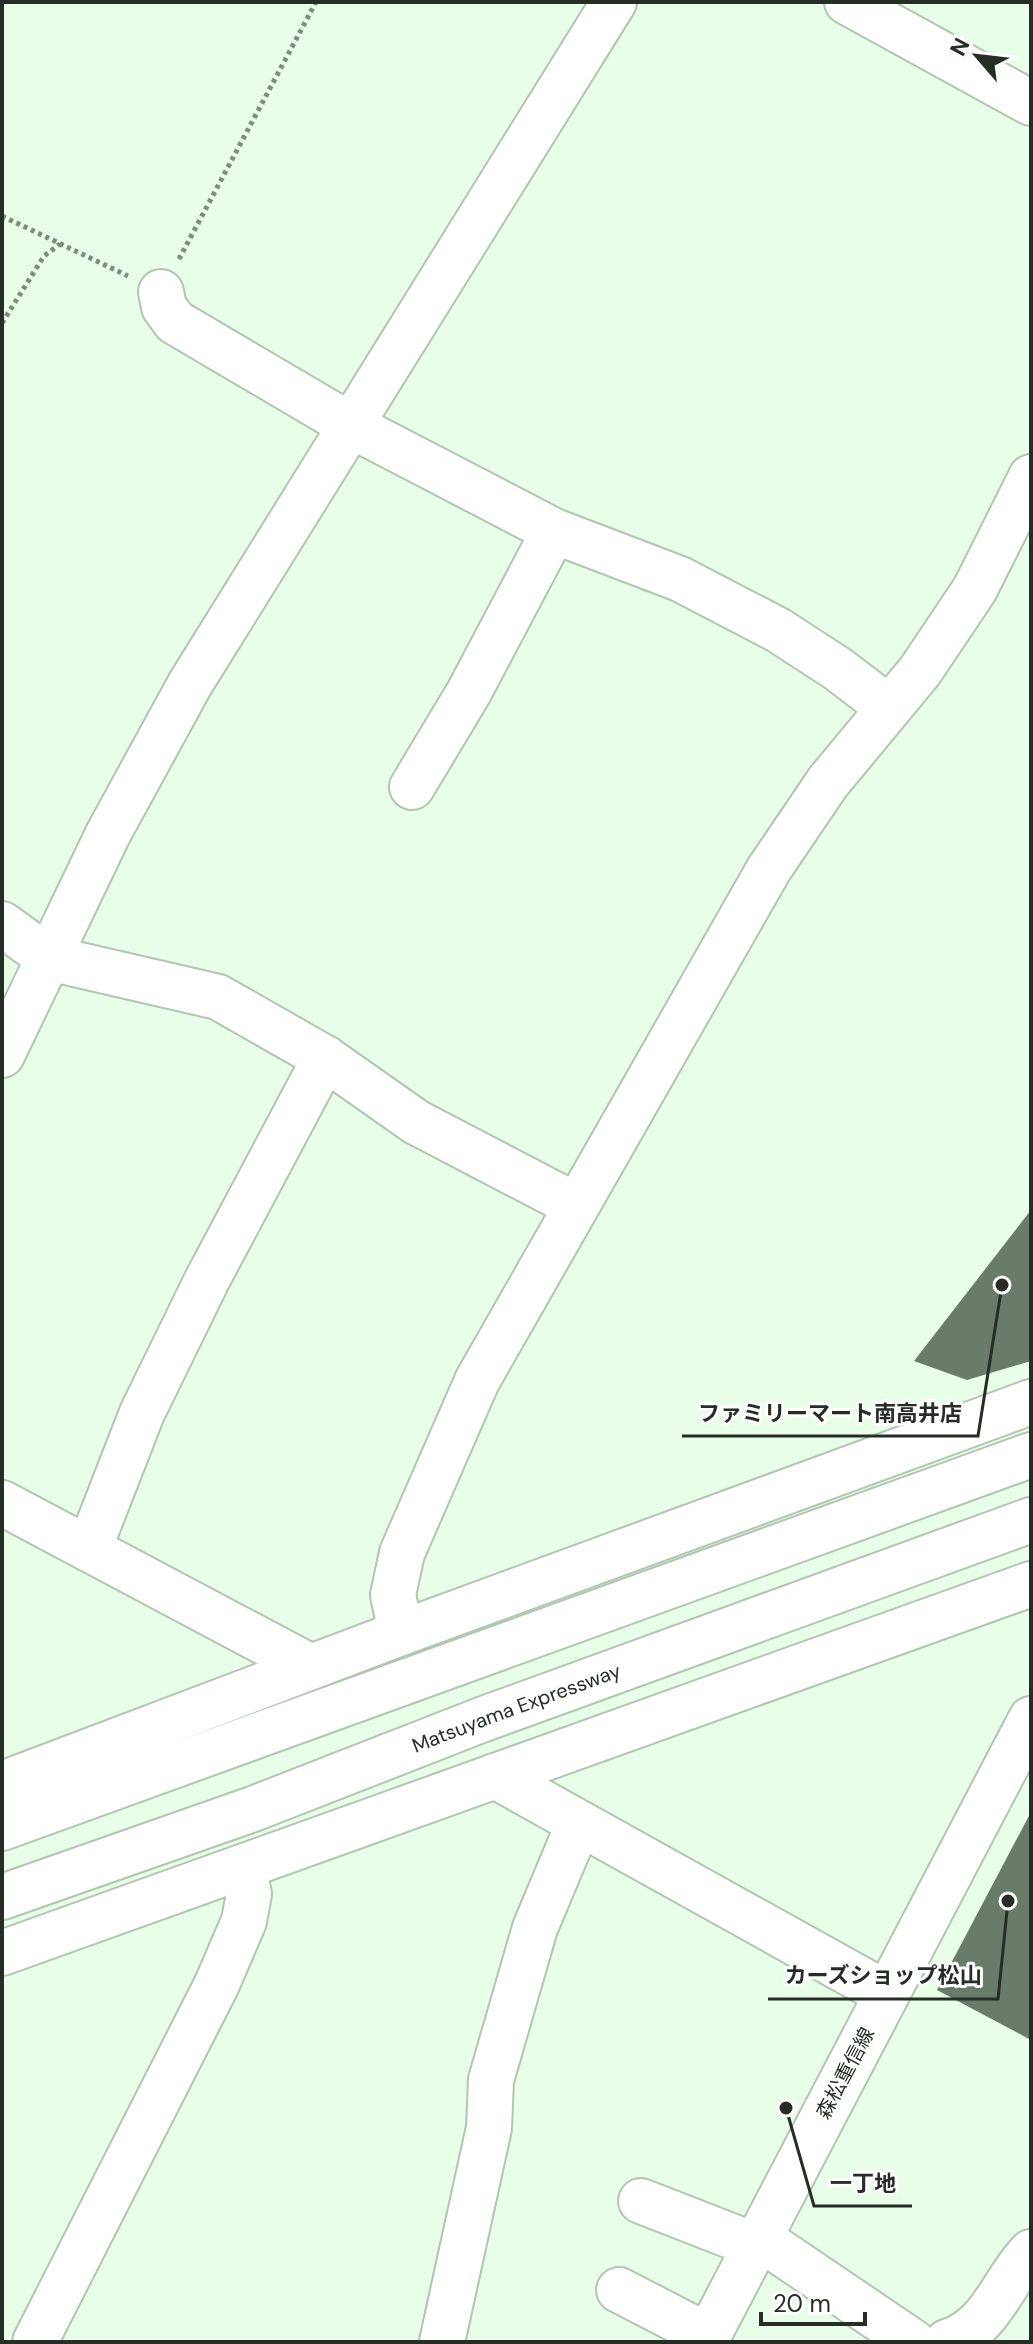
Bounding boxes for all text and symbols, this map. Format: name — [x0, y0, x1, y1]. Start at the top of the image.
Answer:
north arrow — [937, 16, 1017, 96]
text: N — [943, 33, 976, 61]
callout: ファミリーマート南高井店 — [682, 1390, 978, 1436]
text: ファミリーマート南高井店 — [698, 1399, 962, 1428]
street label: Matsuyama Expressway — [408, 1657, 624, 1759]
callout: カーズショップ松山 — [768, 1953, 998, 1999]
text: カーズショップ松山 — [785, 1961, 981, 1990]
street label: 森松重信線 — [810, 2023, 880, 2123]
callout: 一丁地 — [814, 2160, 912, 2206]
text: 一丁地 — [830, 2169, 896, 2198]
scale bar — [761, 2276, 865, 2326]
text: 20 m — [773, 2288, 831, 2319]

